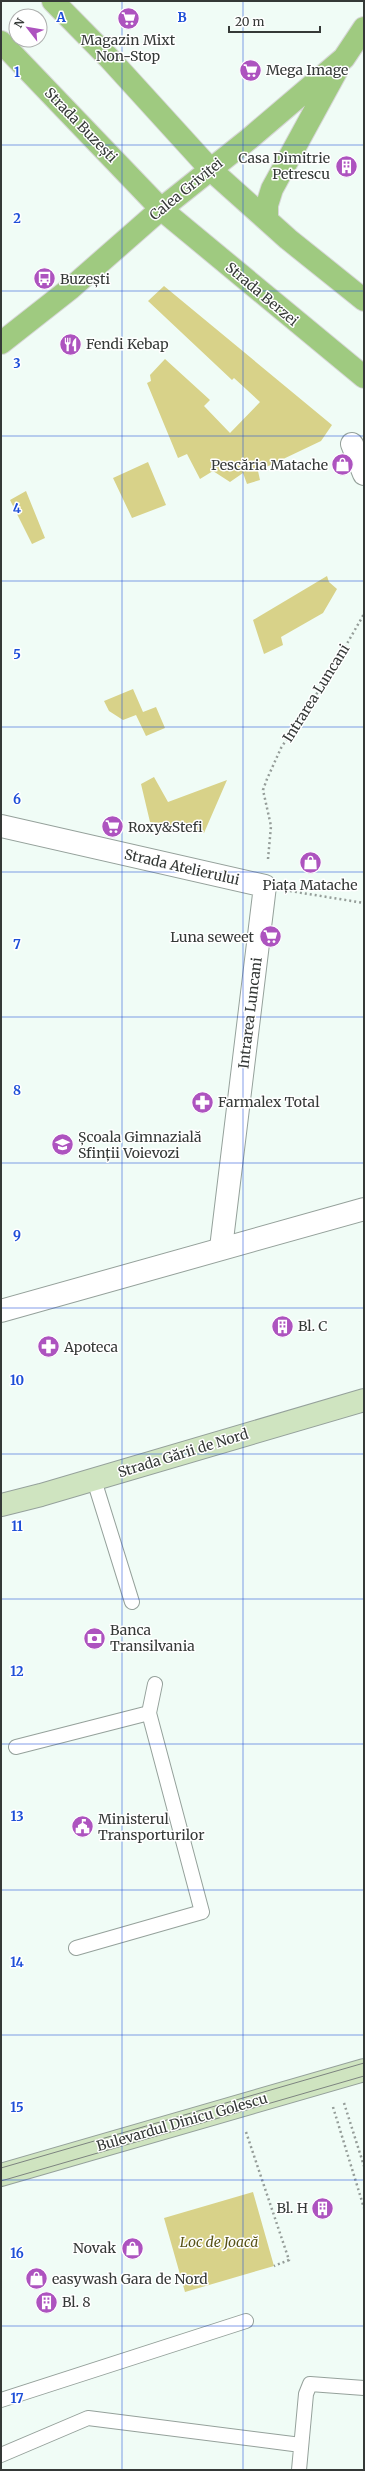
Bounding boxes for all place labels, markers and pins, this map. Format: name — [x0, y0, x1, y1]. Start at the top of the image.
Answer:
supermarket icon: Magazin Mixt Non-Stop — [115, 5, 141, 31]
place label: Magazin Mixt Non-Stop — [81, 31, 176, 65]
supermarket icon: Mega Image — [238, 57, 264, 83]
place label: Mega Image — [266, 61, 348, 79]
place label: Casa Dimitrie Petrescu — [238, 149, 330, 183]
building icon: Casa Dimitrie Petrescu — [333, 153, 359, 179]
bus stop icon: Buzești — [32, 266, 58, 292]
place label: Buzești — [60, 270, 111, 288]
restaurant icon: Fendi Kebap — [58, 331, 84, 357]
place label: Fendi Kebap — [86, 335, 169, 353]
shop icon: Pescăria Matache — [330, 452, 356, 478]
place label: Pescăria Matache — [211, 456, 328, 474]
supermarket icon: Roxy&Stefi — [100, 814, 126, 840]
place label: Roxy&Stefi — [128, 818, 203, 836]
shop icon: Piața Matache — [297, 850, 323, 876]
place label: Piața Matache — [262, 876, 358, 894]
supermarket icon: Luna seweet — [257, 924, 283, 950]
place label: Luna seweet — [170, 928, 255, 946]
pharmacy icon: Farmalex Total — [189, 1089, 215, 1115]
place label: Farmalex Total — [218, 1093, 320, 1111]
place label: Școala Gimnazială Sfinții Voievozi — [78, 1128, 202, 1162]
school or university icon: Școala Gimnazială Sfinții Voievozi — [49, 1132, 75, 1158]
building icon: Bl. C — [270, 1313, 296, 1339]
place label: Bl. C — [298, 1317, 327, 1335]
pharmacy icon: Apoteca — [36, 1334, 62, 1360]
place label: Apoteca — [63, 1338, 119, 1356]
place label: Banca Transilvania — [110, 1621, 195, 1655]
bank icon: Banca Transilvania — [81, 1625, 107, 1651]
place label: Ministerul Transporturilor — [98, 1810, 205, 1844]
public building icon: Ministerul Transporturilor — [69, 1814, 95, 1840]
building icon: Bl. H — [310, 2195, 336, 2221]
place label: Bl. H — [276, 2199, 308, 2217]
shop icon: Novak — [119, 2235, 145, 2261]
place label: Novak — [73, 2239, 116, 2257]
shop icon: easywash Gara de Nord — [23, 2266, 49, 2292]
place label: easywash Gara de Nord — [52, 2270, 208, 2288]
building icon: Bl. 8 — [34, 2289, 60, 2315]
place label: Bl. 8 — [62, 2293, 91, 2311]

